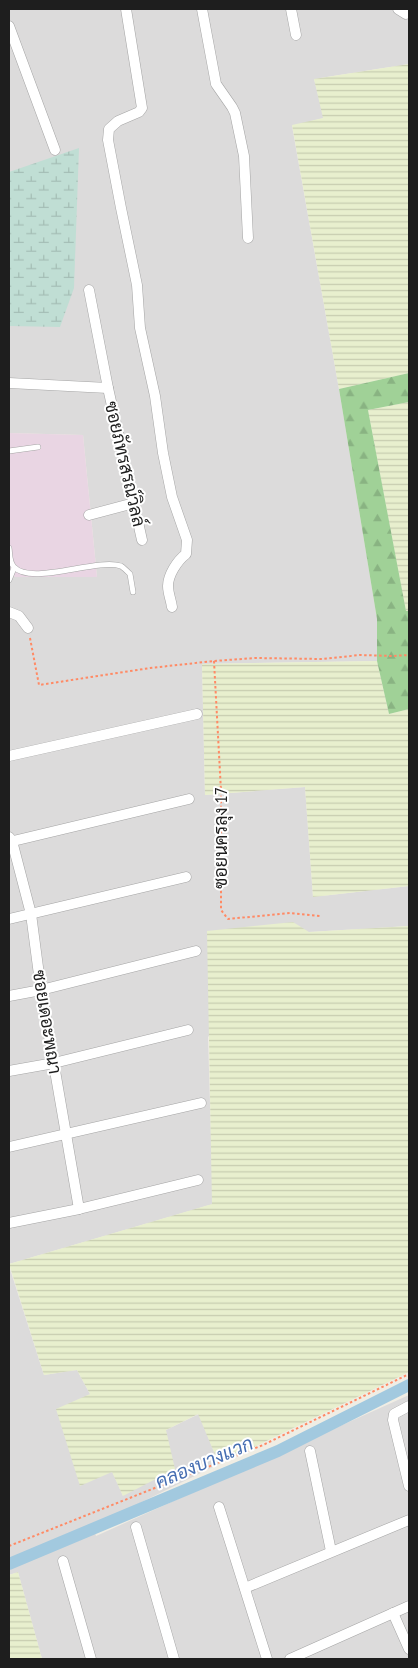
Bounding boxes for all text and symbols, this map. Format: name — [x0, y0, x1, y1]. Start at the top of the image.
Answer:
street label: ซอยภัทรสรณ์วิลล์ — [100, 399, 152, 529]
street label: ซอยนครลุง 17 — [209, 787, 233, 889]
street label: ซอยเดอะพณา — [28, 968, 67, 1076]
water label: คลองบางแวก — [151, 1431, 257, 1493]

